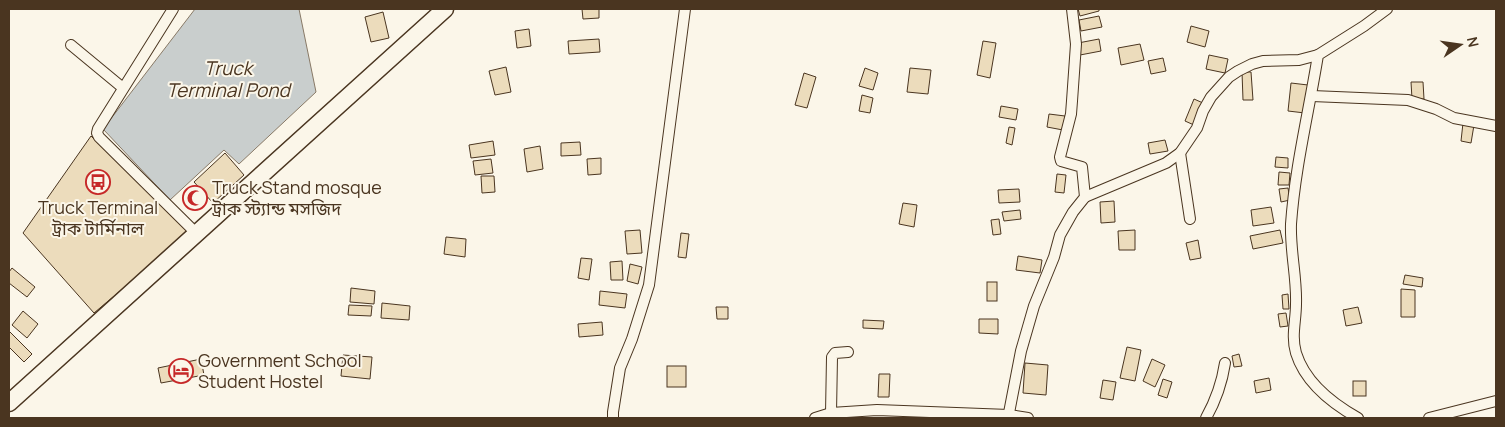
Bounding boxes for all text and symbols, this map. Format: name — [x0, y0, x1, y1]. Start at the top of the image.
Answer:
north arrow — [1435, 20, 1485, 70]
text: N — [1463, 35, 1484, 49]
water label: Truck Terminal Pond — [166, 55, 293, 103]
bus stop icon: Truck Terminal ট্রাক টার্মিনাল — [85, 169, 111, 195]
place label: Truck Stand mosque ট্রাক স্ট্যান্ড মসজিদ — [211, 175, 382, 220]
mosque icon: Truck Stand mosque ট্রাক স্ট্যান্ড মসজিদ — [182, 185, 208, 211]
place label: Truck Terminal ট্রাক টার্মিনাল — [38, 195, 158, 240]
place label: Government School Student Hostel — [198, 348, 362, 393]
hotel icon: Government School Student Hostel — [168, 358, 194, 384]

